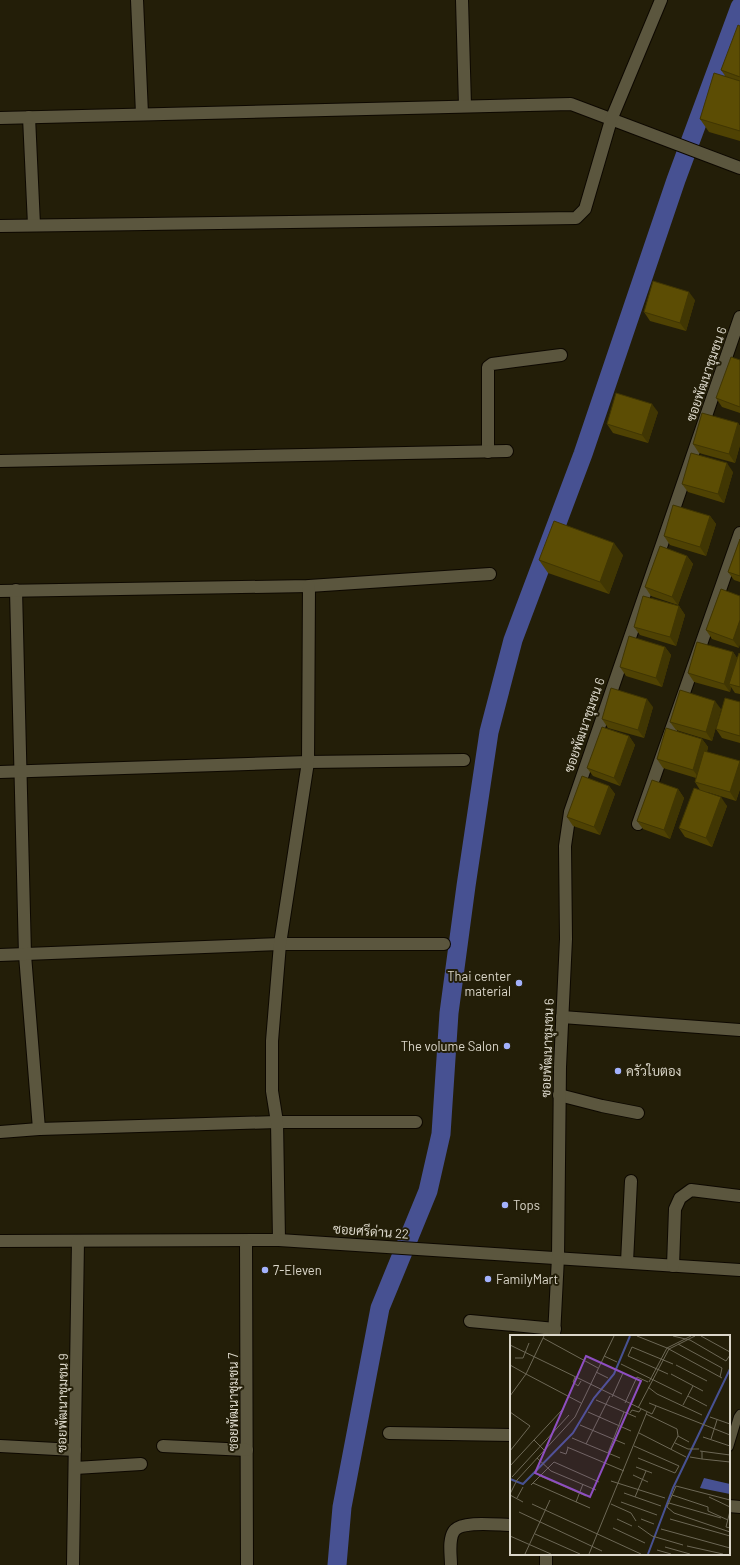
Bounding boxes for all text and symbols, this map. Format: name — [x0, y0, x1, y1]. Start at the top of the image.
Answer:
street label: ซอยพัฒนาชุมชน 6 — [682, 324, 732, 424]
street label: ซอยพัฒนาชุมชน 6 — [560, 675, 610, 775]
place label: Thai center material — [447, 968, 511, 999]
marker: Thai center material — [514, 978, 524, 988]
street label: ซอยพัฒนาชุมชน 6 — [537, 998, 559, 1098]
place label: The volume Salon — [401, 1038, 499, 1054]
marker: The volume Salon — [502, 1041, 512, 1051]
place label: ครัวใบตอง — [626, 1063, 682, 1079]
marker: ครัวใบตอง — [613, 1066, 623, 1076]
place label: Tops — [513, 1197, 540, 1213]
marker: Tops — [500, 1200, 510, 1210]
street label: ซอยศรีด่าน 22 — [333, 1219, 410, 1242]
place label: 7-Eleven — [273, 1262, 322, 1278]
marker: 7-Eleven — [260, 1265, 270, 1275]
place label: FamilyMart — [496, 1271, 558, 1287]
marker: FamilyMart — [483, 1274, 493, 1284]
inset map — [510, 1335, 730, 1555]
street label: ซอยพัฒนาชุมชน 9 — [53, 1353, 73, 1453]
street label: ซอยพัฒนาชุมชน 7 — [225, 1353, 243, 1451]

